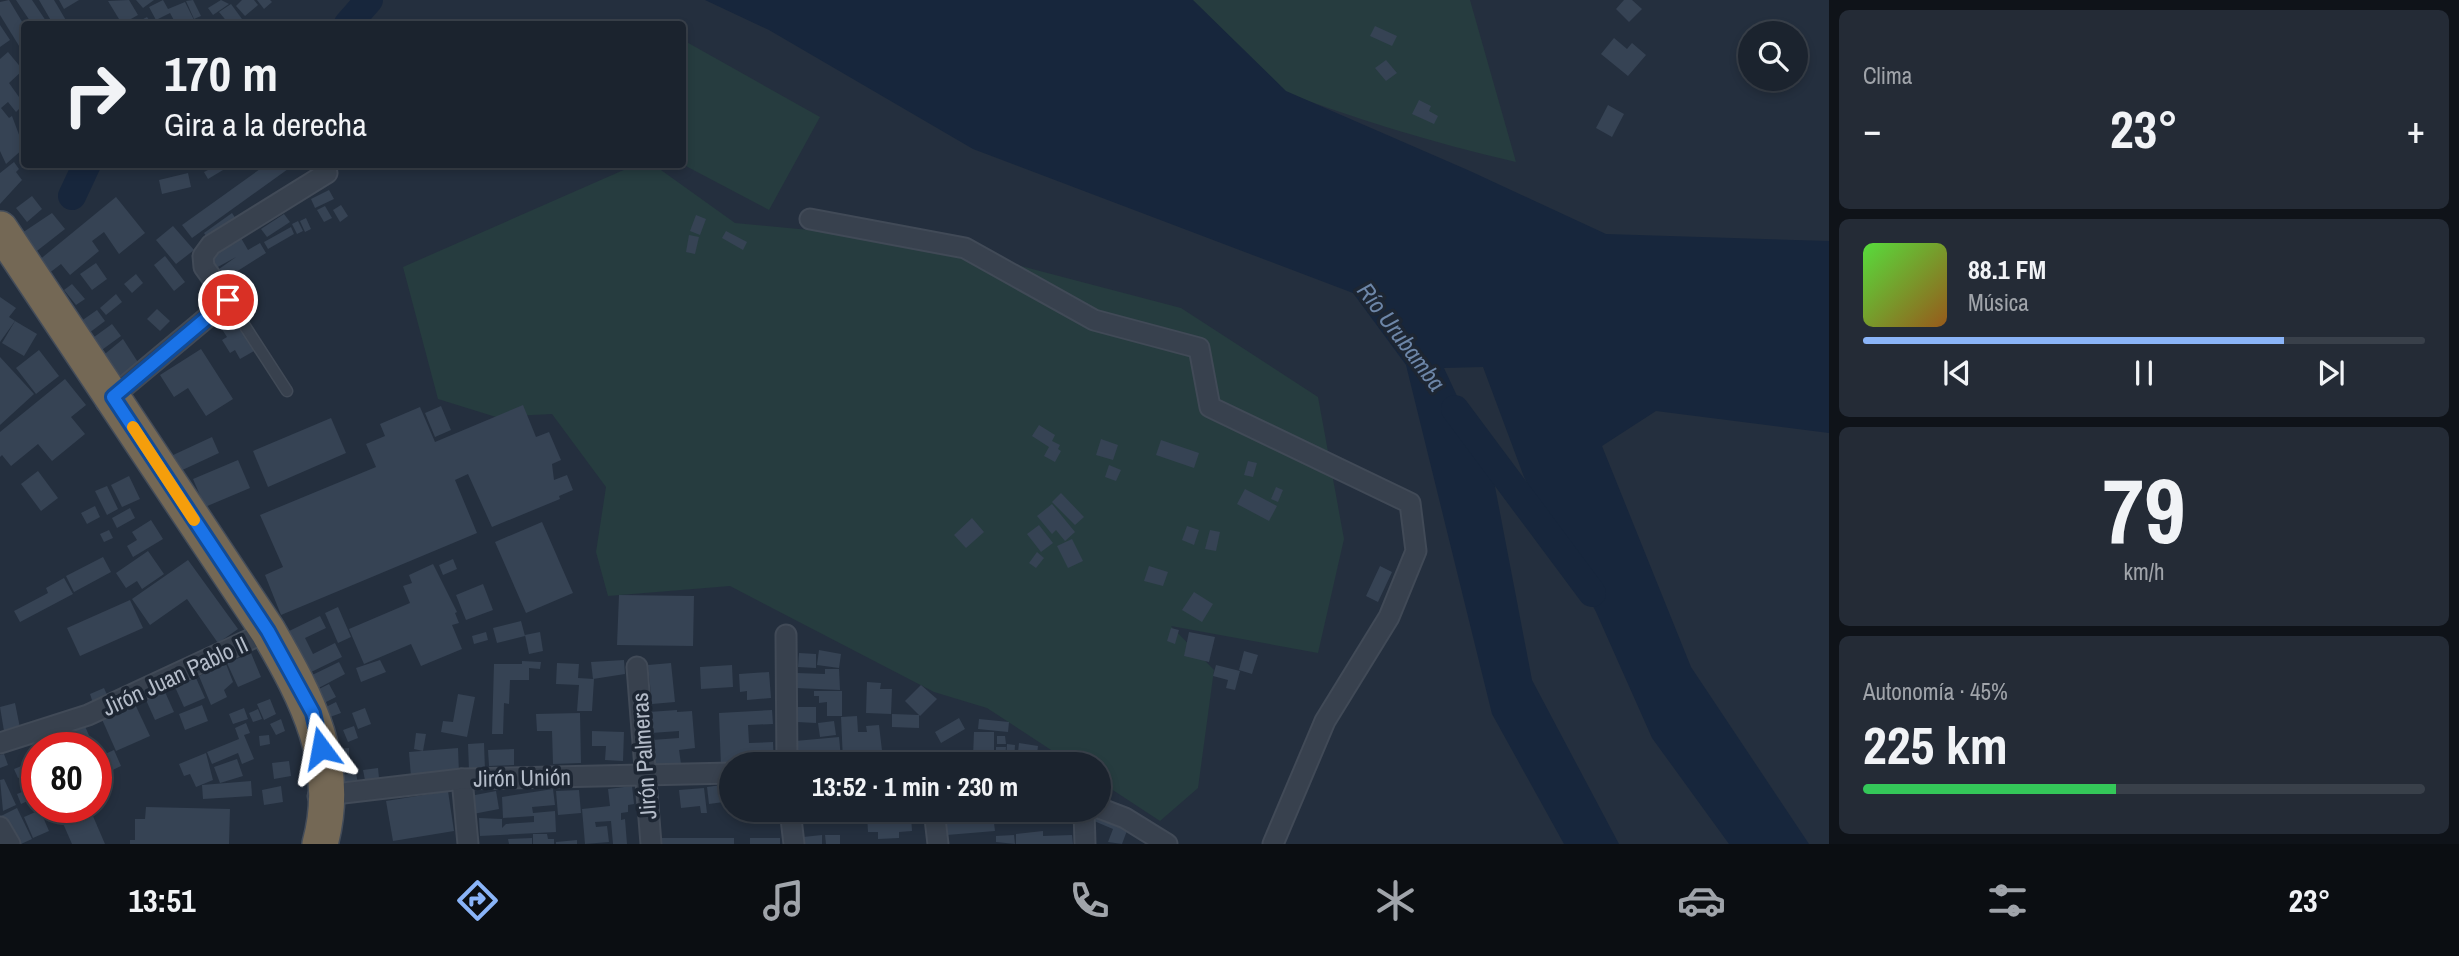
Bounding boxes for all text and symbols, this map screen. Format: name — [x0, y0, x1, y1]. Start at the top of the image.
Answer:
map controls — [1738, 21, 1808, 91]
button: search — [1738, 21, 1808, 91]
text: 170 m — [164, 40, 278, 106]
icon: right — [49, 49, 140, 140]
text: Clima — [1863, 60, 1912, 91]
text: 23° — [2110, 94, 2178, 164]
text: Gira a la derecha — [164, 103, 367, 146]
text: − — [1863, 104, 1881, 155]
text: + — [2407, 104, 2425, 155]
text: 88.1 FM — [1968, 252, 2046, 287]
pin — [198, 270, 258, 330]
water label: Río Urubamba — [1351, 276, 1453, 397]
icon: arrive — [209, 281, 247, 319]
text: Música — [1968, 287, 2029, 318]
icon: previous — [1938, 354, 1976, 392]
icon: pause — [2125, 354, 2163, 392]
icon: next — [2312, 354, 2350, 392]
text: 79 — [2103, 449, 2186, 571]
text: km/h — [2124, 556, 2164, 587]
street label: Jirón Juan Pablo II — [97, 628, 253, 723]
text: Autonomía · 45% — [1863, 676, 2008, 707]
street label: Jirón Palmeras — [624, 692, 663, 820]
text: 225 km — [1863, 710, 2008, 780]
position arrow — [284, 711, 358, 785]
speed limit sign: 80 — [21, 732, 112, 823]
street label: Jirón Unión — [473, 761, 571, 794]
text: 13:52 · 1 min · 230 m — [812, 769, 1018, 804]
icon: directions — [453, 876, 502, 925]
icon: music — [759, 876, 808, 925]
icon: phone — [1065, 876, 1114, 925]
icon: climate — [1371, 876, 1420, 925]
icon: car — [1677, 876, 1726, 925]
icon: filters — [1983, 876, 2032, 925]
text: 13:51 — [128, 879, 196, 922]
text: 23° — [2288, 879, 2330, 922]

